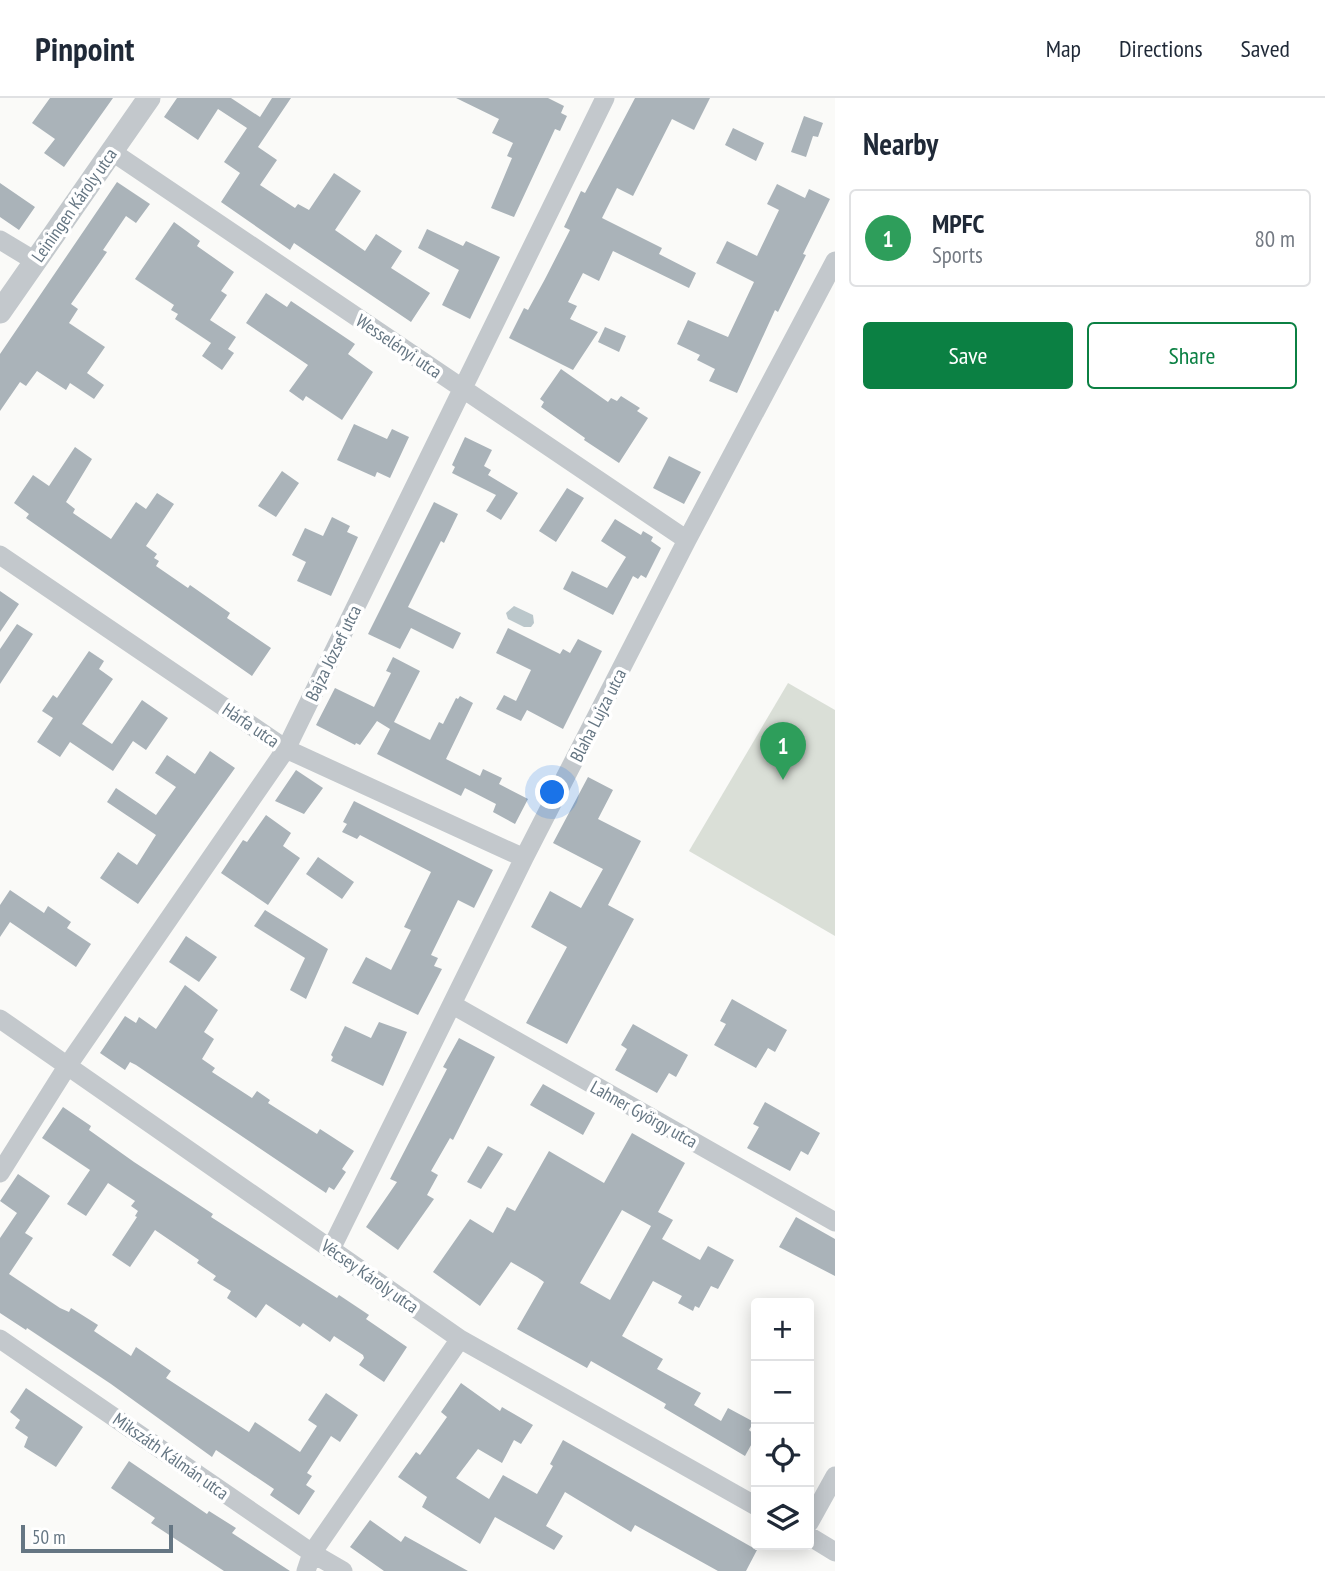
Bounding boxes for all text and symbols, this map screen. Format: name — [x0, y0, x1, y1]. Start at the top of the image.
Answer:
text: Pinpoint — [35, 27, 134, 70]
text: Map — [1046, 33, 1081, 64]
text: Directions — [1119, 33, 1203, 64]
text: Saved — [1241, 33, 1290, 64]
text: Nearby — [863, 124, 938, 163]
street label: Leiningen Károly utca — [26, 144, 122, 266]
text: MPFC — [932, 207, 984, 240]
text: 1 — [883, 224, 894, 253]
text: 80 m — [1254, 224, 1295, 253]
text: Sports — [932, 240, 983, 269]
street label: Wesselényi utca — [352, 309, 446, 383]
button: Save — [863, 322, 1073, 389]
button: Share — [1087, 322, 1297, 389]
street label: Bajza József utca — [300, 601, 366, 705]
street label: Blaha Lujza utca — [565, 665, 631, 765]
street label: Hárfa utca — [218, 698, 284, 752]
pin: 1 — [760, 722, 806, 780]
your location — [535, 775, 569, 809]
street label: Lahner György utca — [586, 1075, 702, 1153]
street label: Vécsey Károly utca — [316, 1233, 423, 1318]
map controls — [751, 1298, 814, 1550]
button: + — [751, 1298, 814, 1361]
button: − — [751, 1361, 814, 1424]
street label: Mikszáth Kálmán utca — [109, 1408, 233, 1504]
button: locate — [751, 1424, 814, 1487]
button: layers — [751, 1487, 814, 1550]
scale bar — [21, 1522, 173, 1554]
text: 50 m — [32, 1525, 66, 1549]

